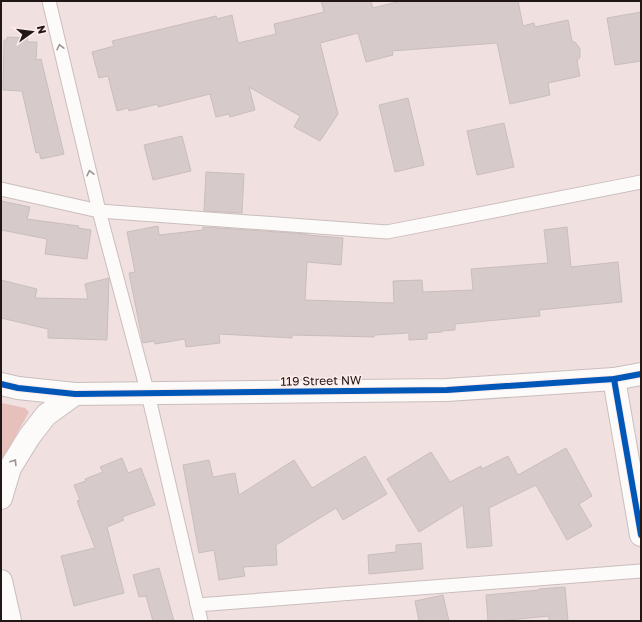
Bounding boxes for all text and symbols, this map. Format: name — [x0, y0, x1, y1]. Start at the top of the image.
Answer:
north arrow — [12, 12, 52, 52]
text: N — [35, 24, 50, 35]
one-way arrow — [56, 44, 65, 51]
one-way arrow — [87, 170, 95, 176]
street label: 119 Street NW — [280, 372, 362, 389]
one-way arrow — [9, 459, 16, 466]

